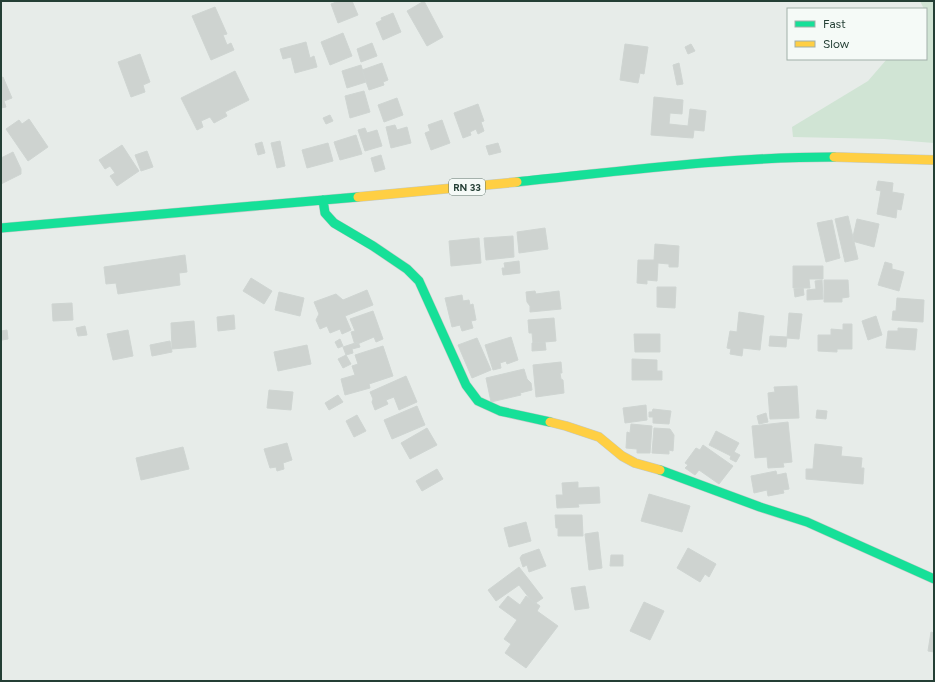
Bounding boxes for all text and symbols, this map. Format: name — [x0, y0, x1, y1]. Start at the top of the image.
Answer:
legend — [787, 8, 927, 60]
text: Fast — [823, 17, 846, 31]
text: Slow — [823, 37, 850, 51]
road number: RN 33 — [449, 179, 485, 195]

